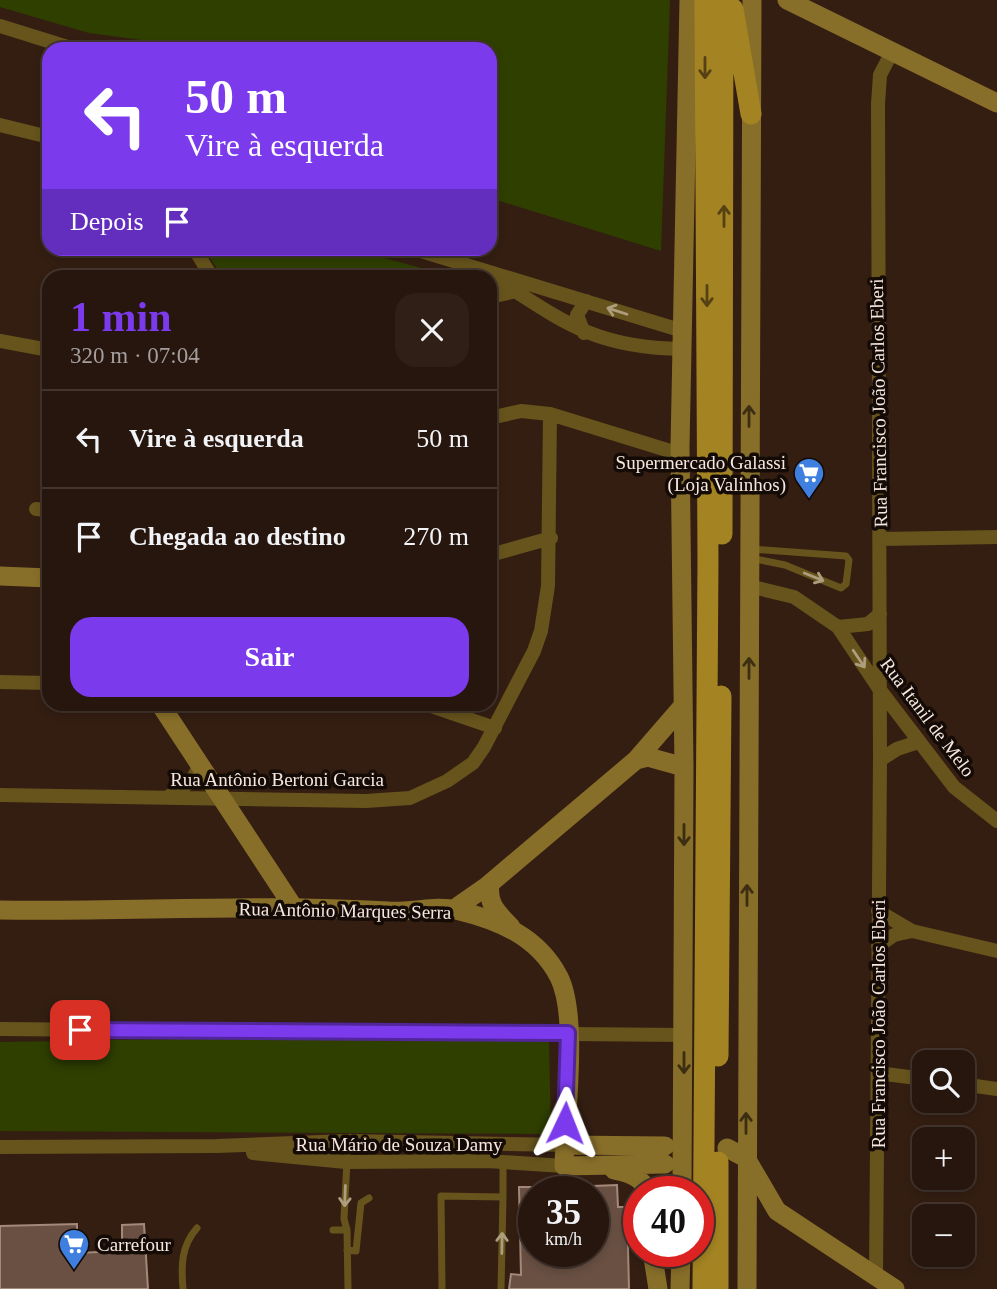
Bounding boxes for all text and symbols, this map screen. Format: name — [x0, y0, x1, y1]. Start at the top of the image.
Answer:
one-way arrow — [698, 56, 712, 79]
text: 50 m — [185, 69, 287, 124]
icon: left — [70, 70, 161, 161]
text: Vire à esquerda — [185, 127, 384, 163]
icon: arrive — [158, 203, 196, 241]
one-way arrow — [717, 205, 731, 228]
text: Depois — [70, 207, 144, 236]
street label: Rua Francisco João Carlos Eberi — [866, 278, 891, 528]
one-way arrow — [700, 284, 713, 307]
button: close — [395, 293, 469, 367]
text: 1 min — [70, 294, 172, 340]
one-way arrow — [607, 304, 629, 316]
text: 320 m · 07:04 — [70, 343, 200, 368]
one-way arrow — [742, 405, 756, 428]
icon: left — [70, 420, 108, 458]
text: Vire à esquerda — [129, 424, 304, 453]
text: 50 m — [416, 424, 469, 453]
place label: Supermercado Galassi (Loja Valinhos) — [616, 452, 786, 496]
supermarket icon: Supermercado Galassi (Loja Valinhos) — [792, 456, 826, 500]
icon: arrive — [70, 518, 108, 556]
text: Chegada ao destino — [129, 522, 346, 551]
text: 270 m — [403, 522, 469, 551]
one-way arrow — [803, 571, 824, 584]
button: Sair — [70, 617, 469, 697]
one-way arrow — [852, 648, 866, 668]
street label: Rua Itanil de Melo — [876, 654, 979, 781]
one-way arrow — [742, 657, 756, 680]
street label: Rua Antônio Bertoni Garcia — [170, 769, 384, 790]
one-way arrow — [677, 823, 691, 846]
one-way arrow — [740, 884, 754, 907]
street label: Rua Antônio Marques Serra — [238, 898, 452, 923]
street label: Rua Francisco João Carlos Eberi — [868, 899, 889, 1149]
pin — [50, 1000, 110, 1060]
icon: arrive — [61, 1011, 99, 1049]
map controls — [912, 1050, 975, 1267]
button: search — [912, 1050, 975, 1113]
one-way arrow — [677, 1051, 691, 1074]
position arrow — [528, 1086, 602, 1160]
one-way arrow — [739, 1112, 753, 1135]
button: + — [912, 1127, 975, 1190]
street label: Rua Mário de Souza Damy — [296, 1134, 503, 1155]
speed limit sign: 40 — [623, 1176, 714, 1267]
one-way arrow — [338, 1185, 351, 1208]
text: 35 — [546, 1193, 581, 1232]
button: − — [912, 1204, 975, 1267]
supermarket icon: Carrefour — [57, 1227, 91, 1271]
text: km/h — [545, 1229, 582, 1249]
one-way arrow — [496, 1232, 509, 1255]
place label: Carrefour — [97, 1234, 172, 1255]

